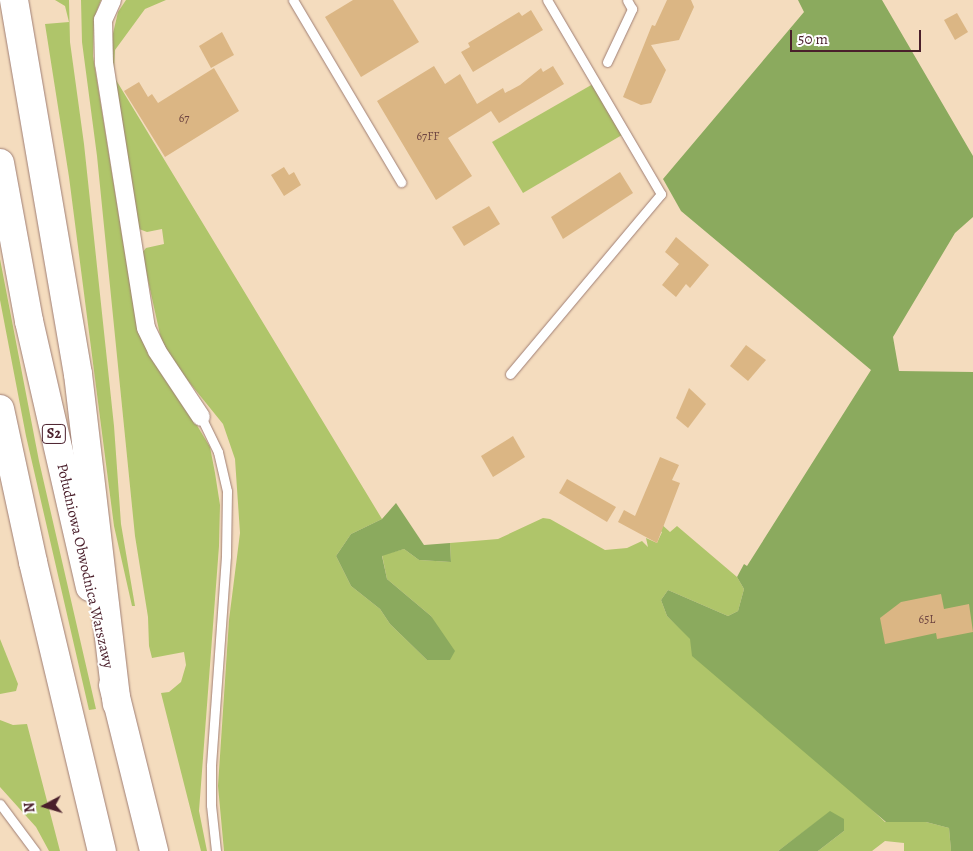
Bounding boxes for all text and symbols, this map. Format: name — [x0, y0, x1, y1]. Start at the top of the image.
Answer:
scale bar — [793, 20, 924, 52]
text: 50 m — [798, 29, 828, 49]
house number: 67 — [179, 112, 189, 126]
house number: 67FF — [417, 130, 439, 144]
road number: S2 — [42, 422, 66, 446]
street label: Południowa Obwodnica Warszawy — [53, 462, 117, 670]
house number: 65L — [919, 613, 935, 627]
north arrow — [20, 781, 70, 831]
text: N — [20, 802, 40, 814]

